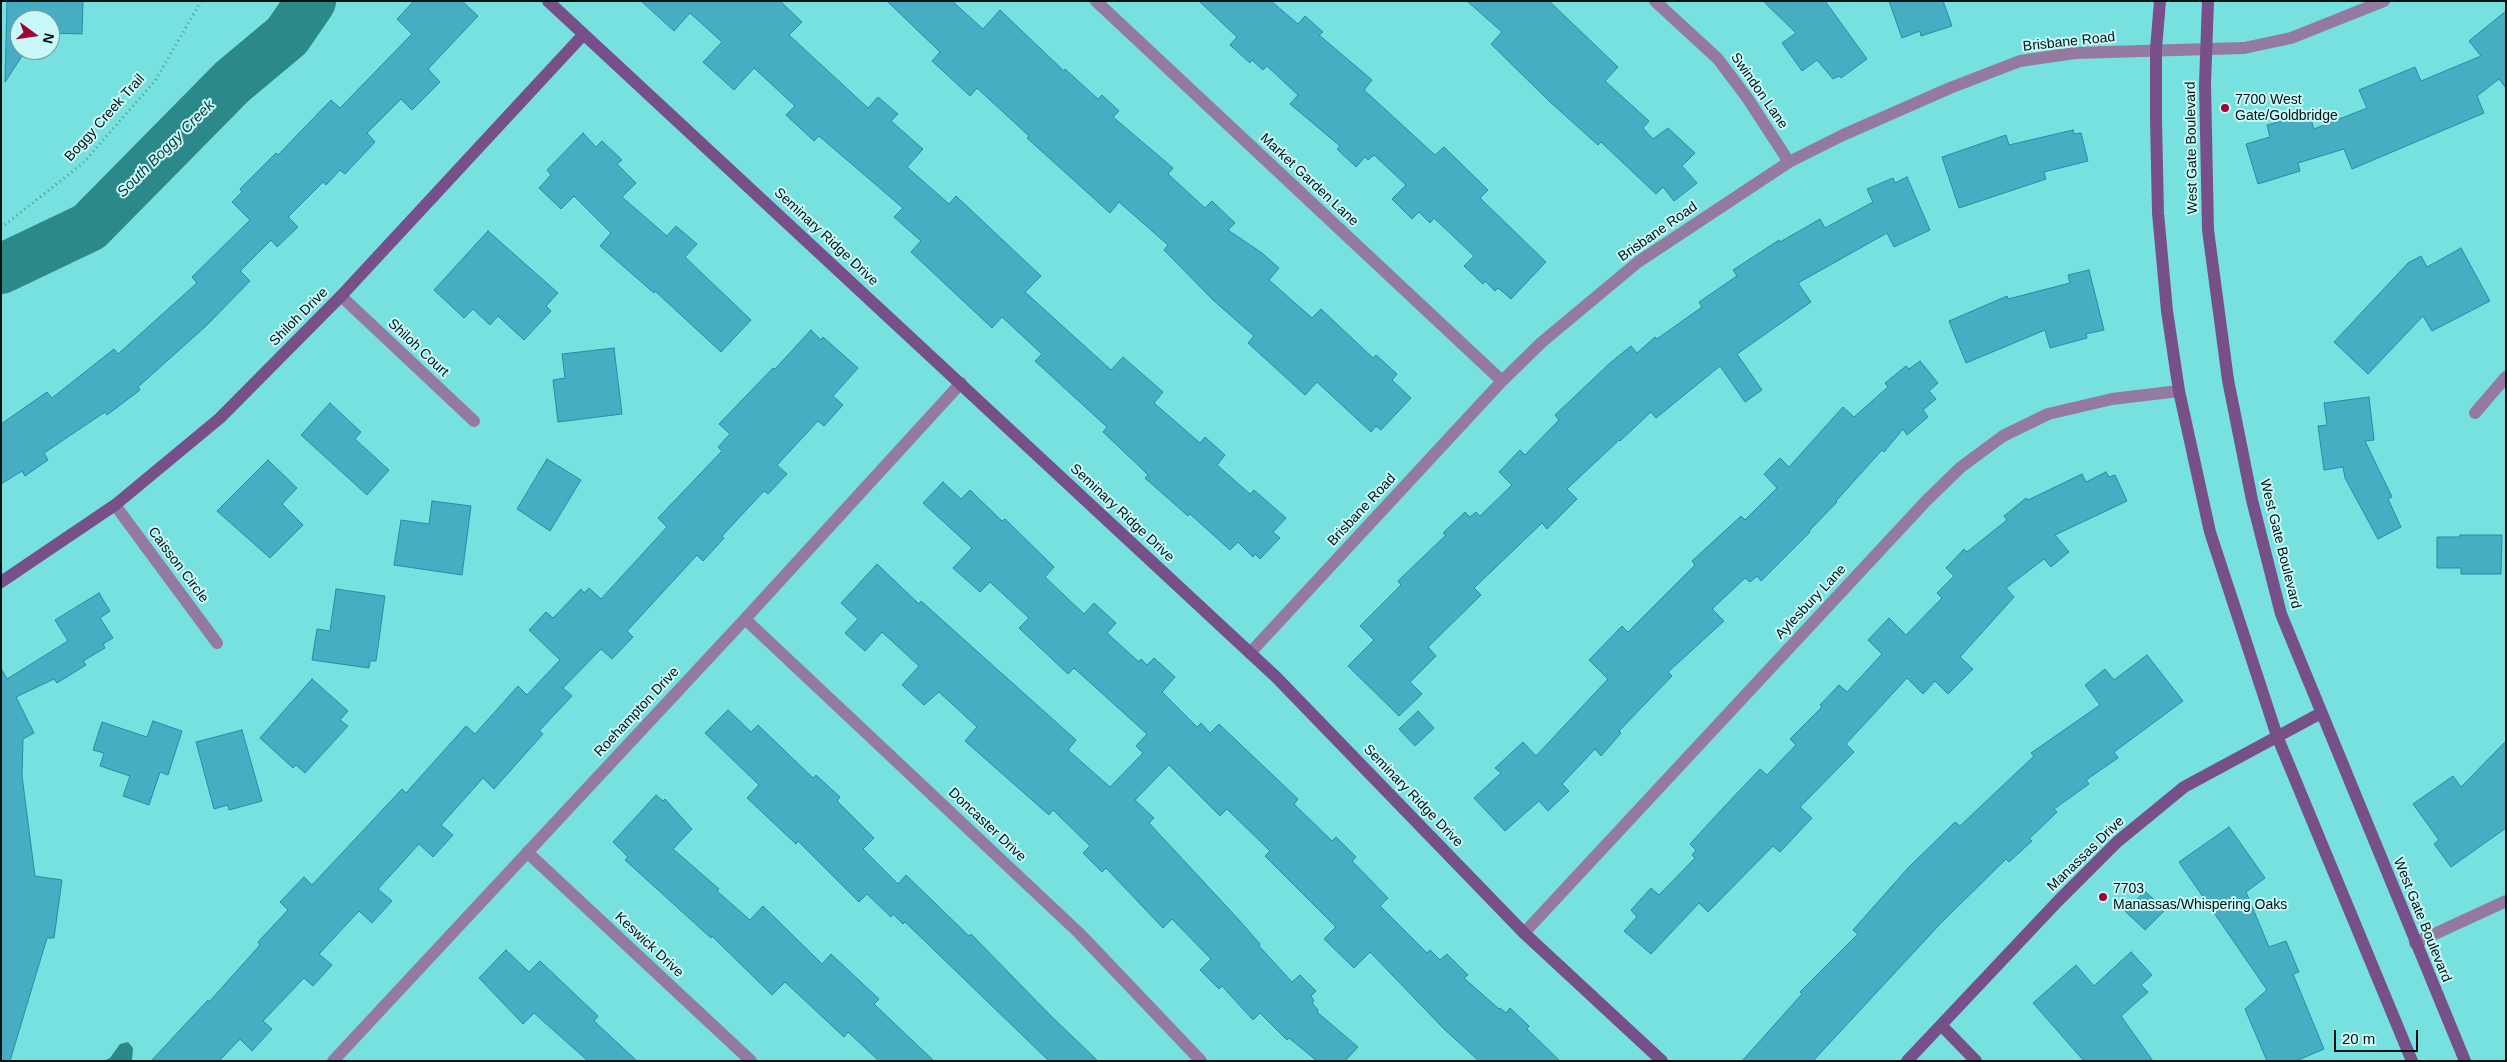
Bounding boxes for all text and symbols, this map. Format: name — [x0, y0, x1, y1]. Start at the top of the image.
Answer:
north arrow — [10, 10, 60, 60]
street label: Brisbane Road — [2022, 29, 2116, 55]
text: N — [40, 32, 58, 45]
street label: Swindon Lane — [1727, 50, 1791, 132]
street label: Boggy Creek Trail — [61, 71, 149, 165]
street label: West Gate Boulevard — [2182, 81, 2202, 215]
place label: 7700 West Gate/Goldbridge — [2235, 92, 2338, 124]
water label: South Boggy Creek — [114, 97, 218, 201]
marker: 7700 West Gate/Goldbridge — [2219, 102, 2231, 114]
street label: Market Garden Lane — [1256, 130, 1362, 230]
street label: Seminary Ridge Drive — [770, 184, 882, 290]
street label: Brisbane Road — [1615, 199, 1701, 265]
street label: Shiloh Drive — [266, 284, 332, 350]
street label: Shiloh Court — [384, 316, 452, 380]
street label: Seminary Ridge Drive — [1066, 460, 1178, 566]
street label: Brisbane Road — [1324, 470, 1400, 550]
street label: West Gate Boulevard — [2256, 478, 2304, 610]
street label: Caisson Circle — [144, 524, 212, 606]
street label: Aylesbury Lane — [1772, 561, 1850, 643]
street label: Roehampton Drive — [591, 664, 683, 760]
street label: Seminary Ridge Drive — [1360, 741, 1466, 851]
street label: Doncaster Drive — [945, 785, 1029, 865]
street label: Manassas Drive — [2044, 813, 2128, 895]
street label: West Gate Boulevard — [2389, 855, 2455, 985]
place label: 7703 Manassas/Whispering Oaks — [2113, 881, 2287, 914]
marker: 7703 Manassas/Whispering Oaks — [2097, 891, 2109, 903]
street label: Keswick Drive — [611, 909, 687, 981]
scale bar — [2337, 1020, 2421, 1052]
text: 20 m — [2342, 1030, 2375, 1047]

